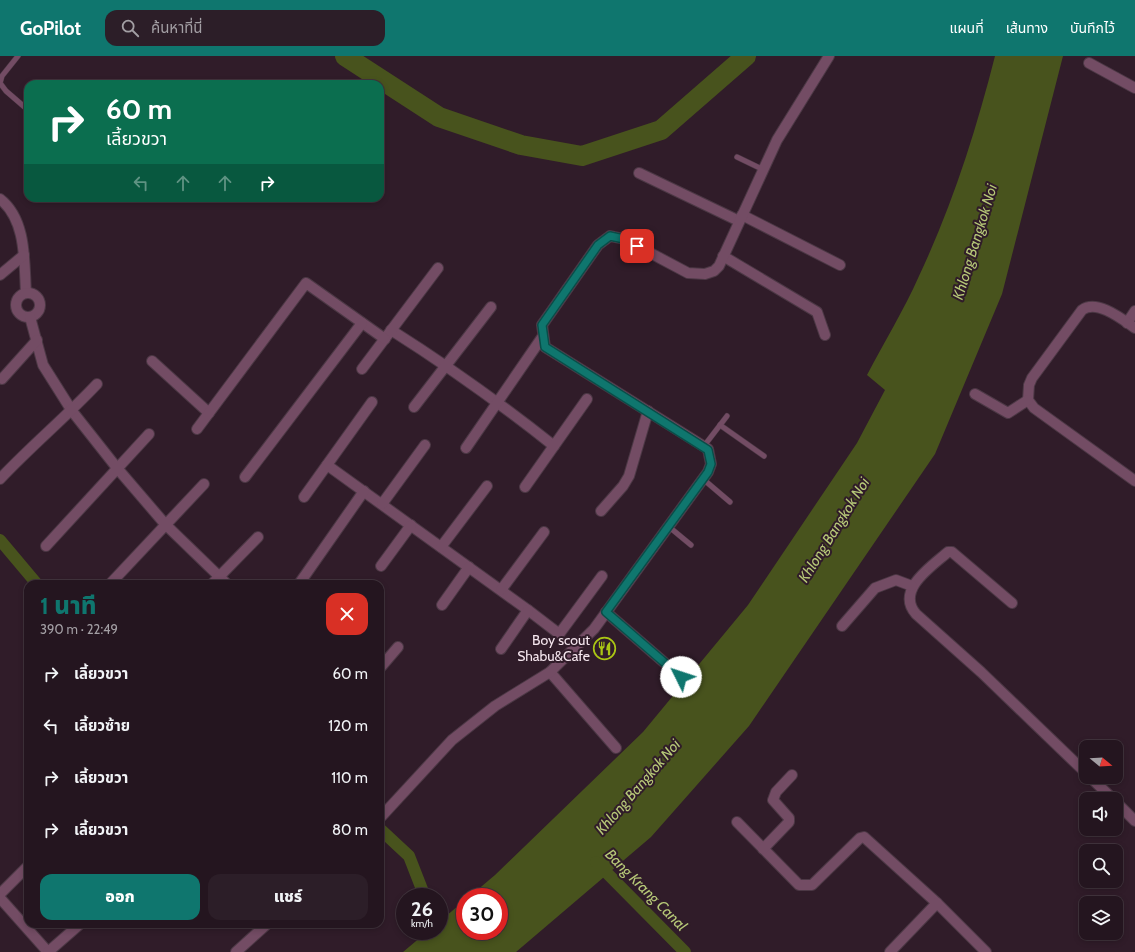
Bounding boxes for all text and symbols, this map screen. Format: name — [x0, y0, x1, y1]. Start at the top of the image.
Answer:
search box — [105, 10, 385, 46]
text: GoPilot — [20, 17, 81, 40]
icon: search — [119, 17, 141, 39]
text: ค้นหาที่นี่ — [151, 19, 203, 37]
text: แผนที่ — [950, 19, 984, 37]
text: เส้นทาง — [1006, 19, 1048, 37]
text: บันทึกไว้ — [1070, 19, 1115, 37]
text: 60 m — [106, 92, 172, 126]
icon: right — [40, 96, 92, 148]
text: เลี้ยวขวา — [106, 128, 167, 150]
icon: left — [130, 172, 152, 194]
icon: ahead — [172, 172, 194, 194]
icon: ahead — [214, 172, 236, 194]
icon: right — [256, 172, 278, 194]
water label: Khlong Bangkok Noi — [949, 181, 1001, 302]
pin — [620, 229, 654, 263]
icon: arrive — [626, 235, 648, 257]
water label: Khlong Bangkok Noi — [795, 474, 874, 586]
text: 1 นาที — [40, 591, 96, 620]
button: close — [326, 593, 368, 635]
text: 390 m · 22:49 — [40, 621, 118, 637]
place label: Boy scout Shabu&Cafe — [517, 631, 590, 665]
restaurant icon: Boy scout Shabu&Cafe — [592, 635, 618, 661]
position arrow — [660, 656, 702, 698]
icon: right — [40, 663, 62, 685]
text: เลี้ยวขวา — [74, 665, 128, 683]
text: 60 m — [332, 665, 368, 683]
icon: left — [40, 715, 62, 737]
text: เลี้ยวซ้าย — [74, 717, 130, 735]
text: 120 m — [328, 717, 368, 735]
water label: Khlong Bangkok Noi — [592, 735, 685, 838]
north arrow — [1079, 740, 1123, 784]
map controls — [1079, 740, 1123, 940]
icon: right — [40, 767, 62, 789]
text: เลี้ยวขวา — [74, 769, 128, 787]
text: 110 m — [331, 769, 368, 787]
button: sound — [1079, 792, 1123, 836]
icon: right — [40, 819, 62, 841]
text: เลี้ยวขวา — [74, 821, 128, 839]
text: 80 m — [332, 821, 368, 839]
button: search — [1079, 844, 1123, 888]
water label: Bang Krang Canal — [601, 845, 691, 935]
button: ออก — [40, 874, 200, 920]
button: แชร์ — [208, 874, 368, 920]
speed limit sign: 30 — [456, 888, 508, 940]
button: layers — [1079, 896, 1123, 940]
text: 26 — [411, 897, 433, 921]
text: km/h — [411, 917, 433, 930]

